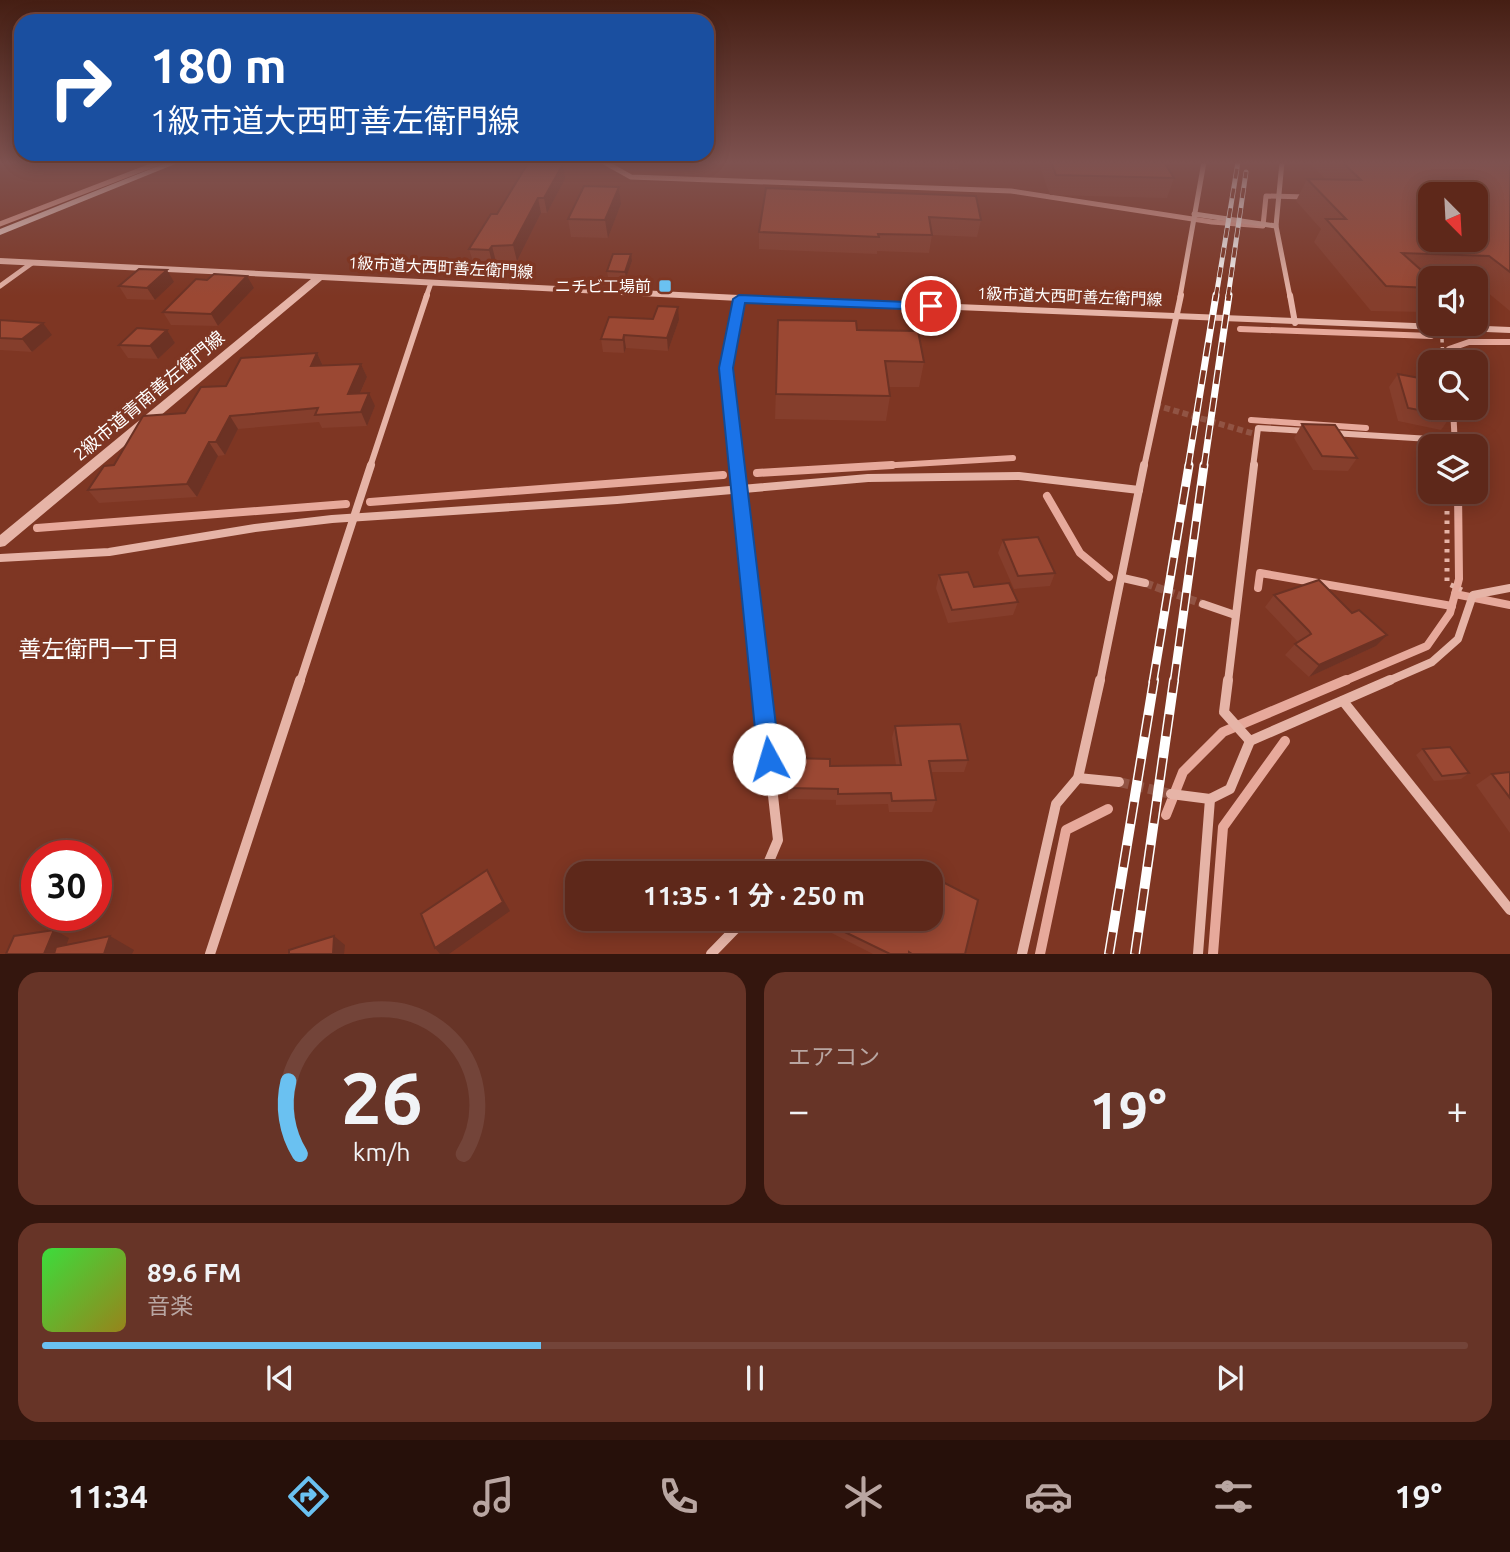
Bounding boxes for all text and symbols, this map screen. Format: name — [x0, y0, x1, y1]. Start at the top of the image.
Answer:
text: 180 m — [150, 37, 287, 92]
icon: right — [35, 42, 126, 133]
text: 1級市道大西町善左衛門線 — [150, 102, 520, 138]
north arrow — [1418, 182, 1488, 252]
map controls — [1418, 182, 1488, 504]
street label: 1級市道大西町善左衛門線 — [348, 253, 534, 281]
button: sound — [1418, 266, 1488, 336]
pin — [901, 276, 961, 336]
place label: ニチビ工場前 — [555, 277, 651, 295]
marker: ニチビ工場前 — [657, 278, 673, 294]
street label: 1級市道大西町善左衛門線 — [977, 284, 1163, 308]
icon: arrive — [912, 287, 950, 325]
street label: 2級市道青南善左衛門線 — [69, 326, 228, 464]
button: search — [1418, 350, 1488, 420]
button: layers — [1418, 434, 1488, 504]
district label: 善左衛門一丁目 — [19, 636, 180, 661]
position arrow — [732, 722, 806, 796]
speed limit sign: 30 — [21, 840, 112, 931]
text: 11:35 · 1 分 · 250 m — [643, 881, 865, 910]
text: エアコン — [788, 1044, 880, 1069]
text: 26 — [341, 1057, 423, 1139]
text: 19° — [1089, 1081, 1167, 1139]
text: − — [788, 1089, 809, 1131]
text: + — [1447, 1089, 1468, 1131]
text: km/h — [353, 1138, 411, 1166]
text: 89.6 FM — [147, 1258, 241, 1287]
text: 音楽 — [147, 1293, 193, 1318]
icon: previous — [261, 1359, 299, 1397]
icon: pause — [736, 1359, 774, 1397]
icon: next — [1211, 1359, 1249, 1397]
icon: directions — [284, 1472, 333, 1521]
icon: music — [469, 1472, 518, 1521]
icon: phone — [654, 1472, 703, 1521]
icon: climate — [839, 1472, 888, 1521]
icon: car — [1024, 1472, 1073, 1521]
icon: filters — [1209, 1472, 1258, 1521]
text: 11:34 — [68, 1478, 148, 1514]
text: 19° — [1395, 1478, 1442, 1514]

